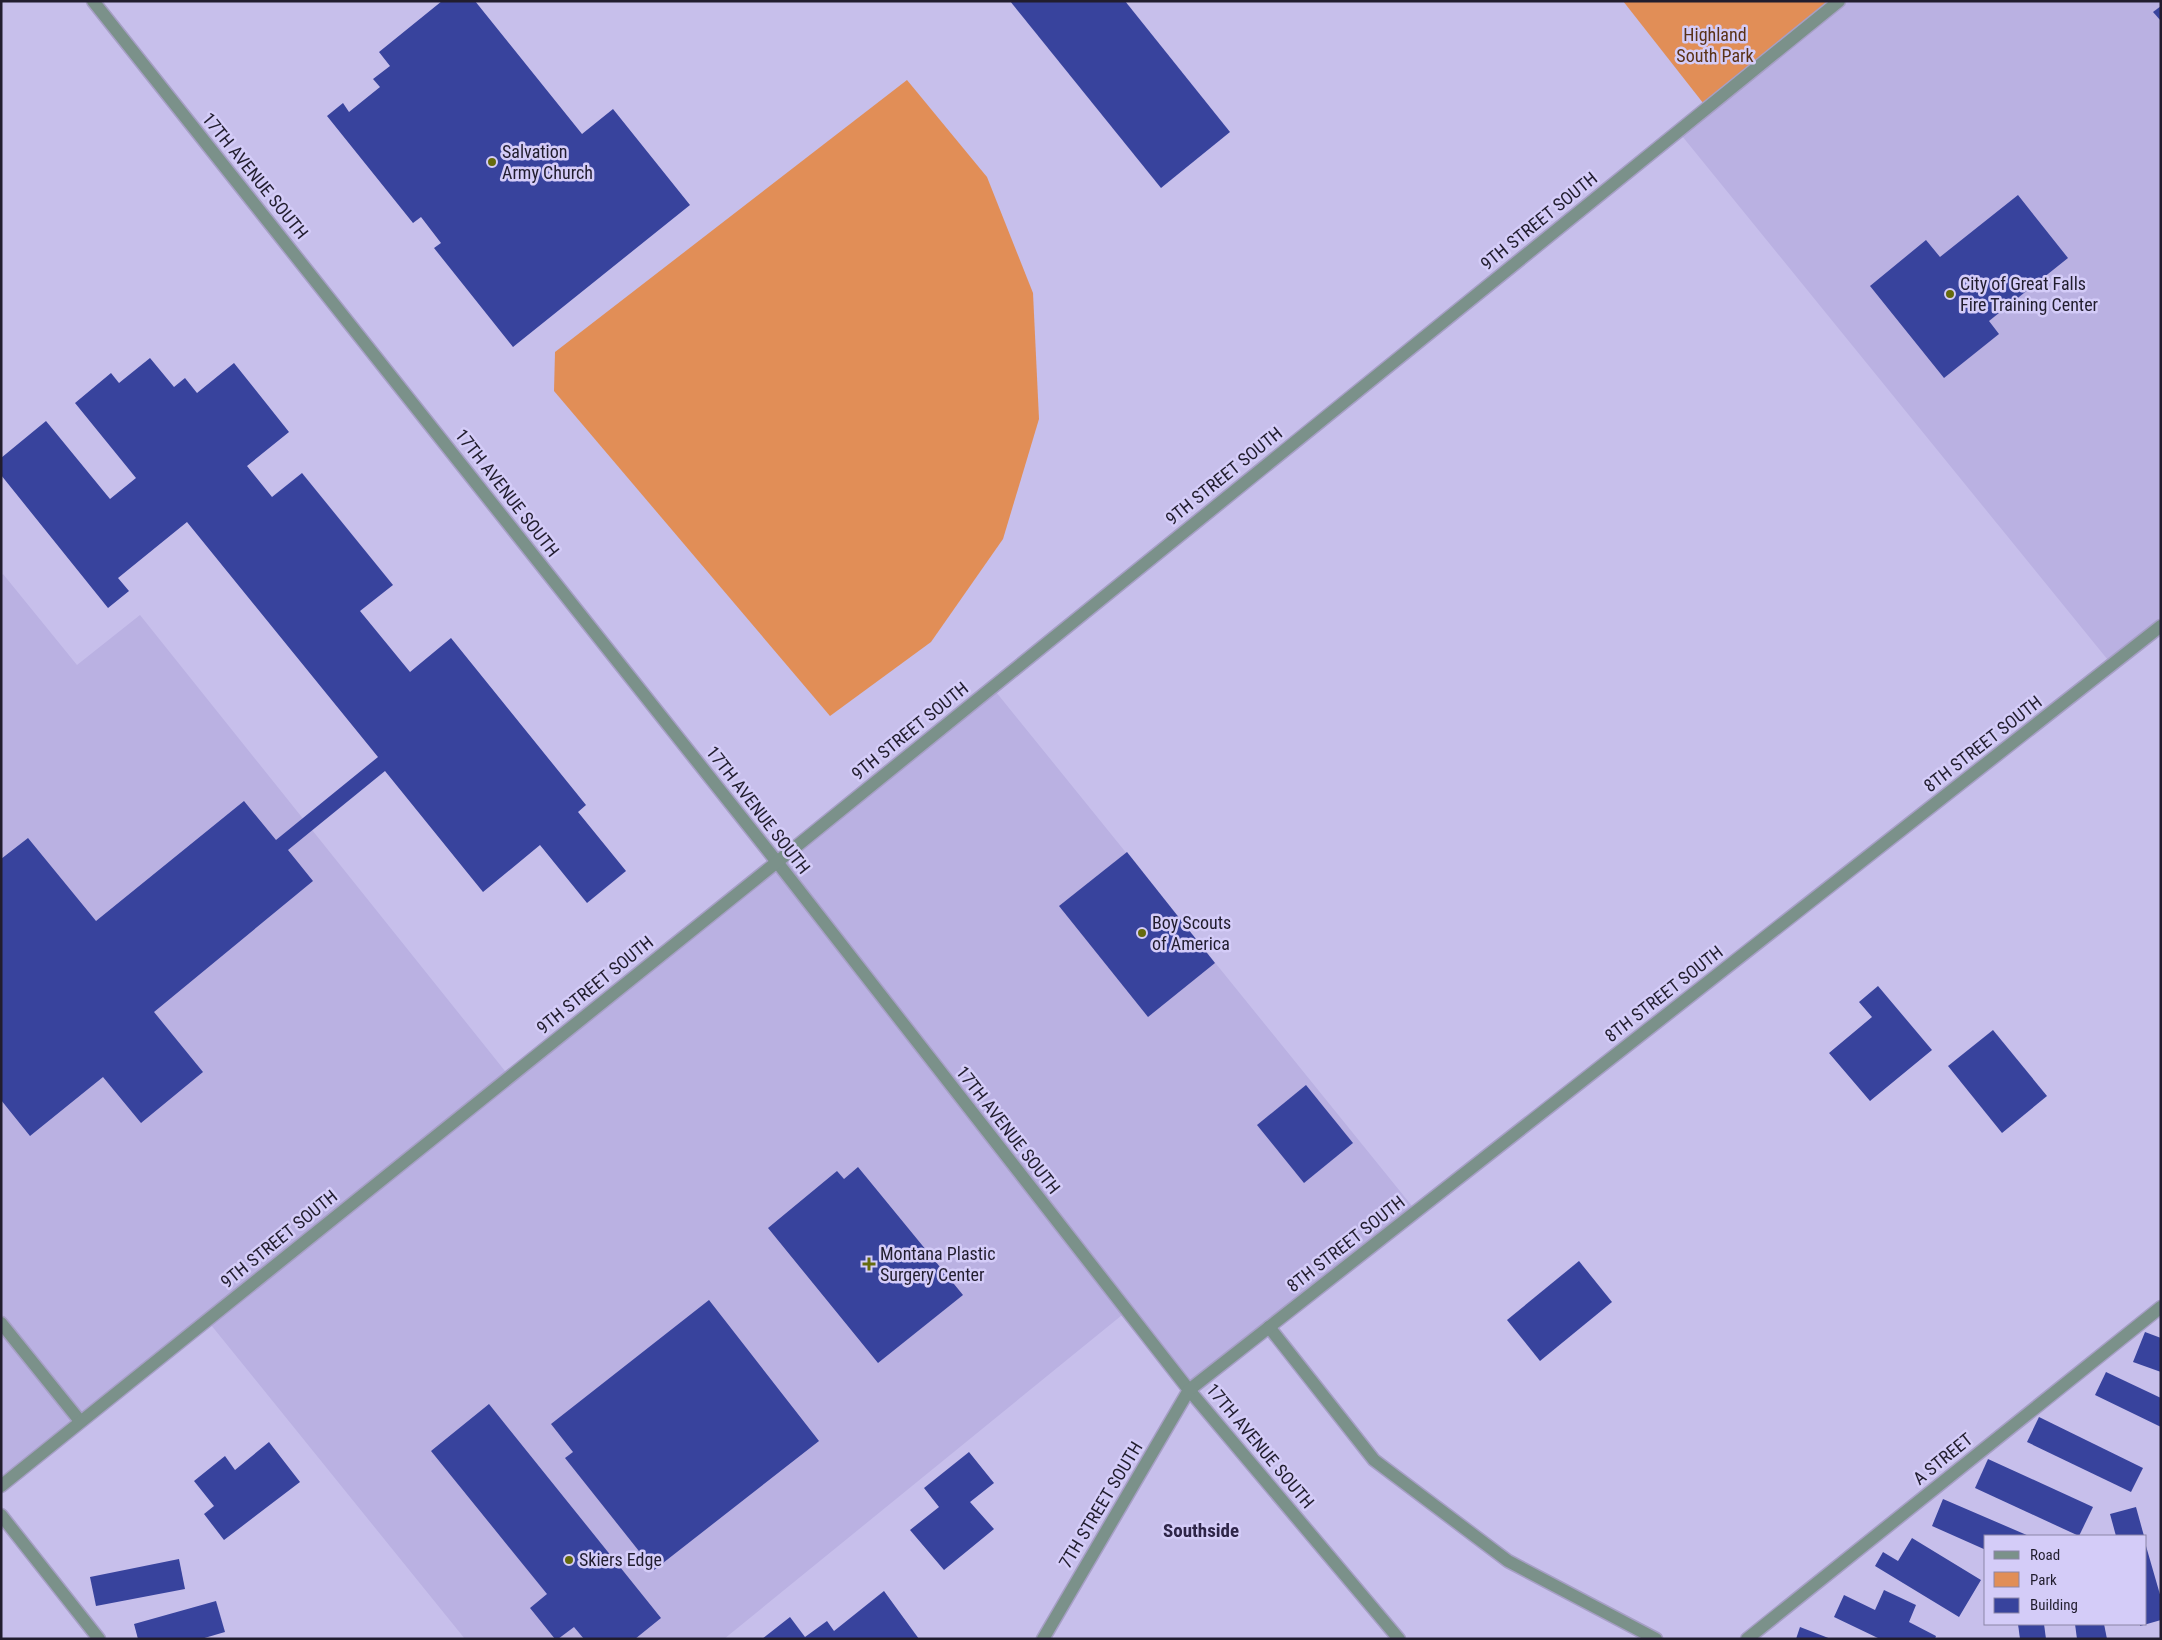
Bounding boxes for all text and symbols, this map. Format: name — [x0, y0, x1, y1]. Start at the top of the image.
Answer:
park label: Highland South Park — [1676, 24, 1754, 66]
street label: 17TH AVENUE SOUTH — [198, 108, 313, 243]
place label: Salvation Army Church — [502, 141, 593, 183]
marker: Salvation Army Church — [486, 156, 498, 168]
street label: 9TH STREET SOUTH — [1476, 167, 1601, 274]
place label: City of Great Falls Fire Training Center — [1960, 273, 2099, 315]
marker: City of Great Falls Fire Training Center — [1944, 288, 1956, 300]
street label: 9TH STREET SOUTH — [1161, 422, 1286, 529]
street label: 17TH AVENUE SOUTH — [451, 425, 564, 561]
street label: 9TH STREET SOUTH — [847, 677, 972, 784]
street label: 8TH STREET SOUTH — [1920, 691, 2046, 796]
street label: 17TH AVENUE SOUTH — [702, 742, 815, 878]
place label: Boy Scouts of America — [1152, 912, 1231, 954]
marker: Boy Scouts of America — [1136, 927, 1148, 939]
street label: 9TH STREET SOUTH — [532, 931, 657, 1038]
street label: 8TH STREET SOUTH — [1601, 941, 1727, 1046]
street label: 17TH AVENUE SOUTH — [952, 1062, 1065, 1198]
street label: 9TH STREET SOUTH — [216, 1185, 341, 1292]
street label: 8TH STREET SOUTH — [1283, 1191, 1409, 1296]
place label: Montana Plastic Surgery Center — [880, 1243, 995, 1285]
marker: Montana Plastic Surgery Center — [862, 1257, 876, 1271]
street label: 17TH AVENUE SOUTH — [1202, 1379, 1319, 1512]
street label: A STREET — [1909, 1428, 1977, 1489]
street label: 7TH STREET SOUTH — [1055, 1438, 1147, 1572]
district label: Southside — [1163, 1519, 1239, 1542]
legend — [1984, 1535, 2147, 1625]
text: Road — [2030, 1546, 2060, 1564]
place label: Skiers Edge — [579, 1549, 662, 1570]
marker: Skiers Edge — [563, 1554, 575, 1566]
text: Park — [2030, 1571, 2057, 1589]
text: Building — [2030, 1596, 2078, 1614]

